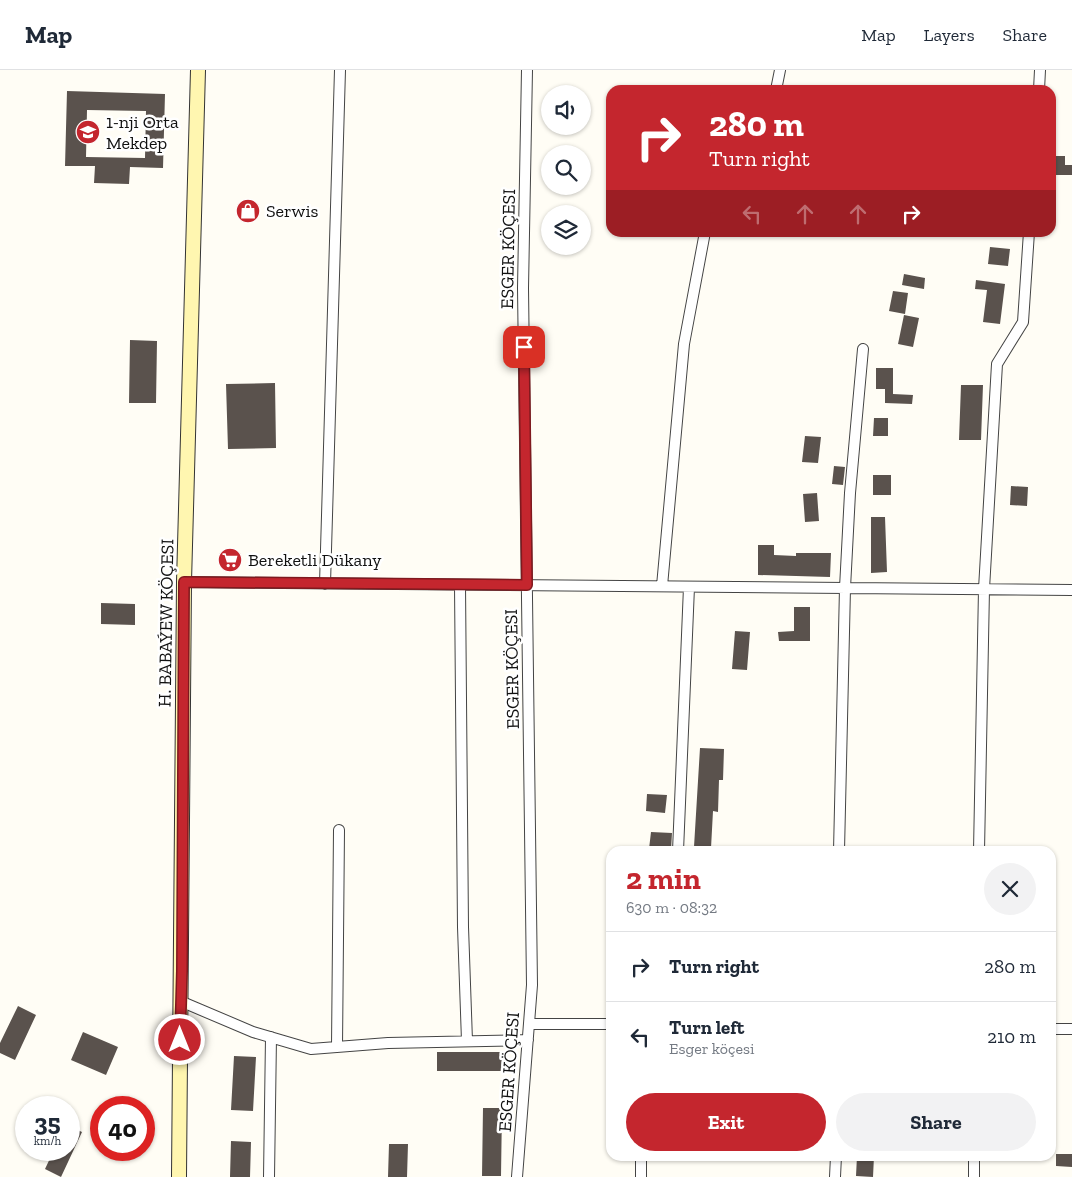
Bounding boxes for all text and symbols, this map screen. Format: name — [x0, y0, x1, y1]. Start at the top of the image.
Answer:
text: Map — [25, 20, 72, 49]
text: Map — [861, 24, 896, 46]
text: Layers — [924, 24, 975, 46]
text: Share — [1003, 24, 1047, 46]
map controls — [541, 85, 591, 255]
button: sound — [541, 85, 591, 135]
text: 280 m — [709, 103, 804, 145]
icon: right — [626, 105, 691, 170]
place label: 1-nji Orta Mekdep — [106, 111, 179, 154]
school or university icon: 1-nji Orta Mekdep — [75, 119, 101, 145]
button: search — [541, 145, 591, 195]
text: Turn right — [709, 145, 810, 172]
street label: ESGER KÖÇESI — [496, 189, 520, 309]
shop icon: Serwis — [235, 198, 261, 224]
place label: Serwis — [266, 200, 318, 222]
icon: left — [738, 200, 766, 228]
icon: ahead — [791, 200, 819, 228]
icon: ahead — [844, 200, 872, 228]
icon: right — [897, 200, 925, 228]
button: layers — [541, 205, 591, 255]
pin — [503, 326, 545, 368]
icon: arrive — [510, 333, 538, 361]
street label: H. BABAÝEW KÖÇESI — [154, 539, 178, 707]
supermarket icon: Bereketli Dükany — [217, 547, 243, 573]
place label: Bereketli Dükany — [248, 549, 382, 571]
street label: ESGER KÖÇESI — [500, 609, 524, 729]
text: 2 min — [626, 861, 701, 897]
button: close — [984, 863, 1036, 915]
text: 630 m · 08:32 — [626, 898, 717, 917]
icon: right — [626, 953, 654, 981]
text: Turn right — [669, 955, 759, 978]
text: 280 m — [984, 955, 1036, 978]
street label: ESGER KÖÇESI — [494, 1011, 524, 1133]
position arrow — [153, 1013, 205, 1065]
text: Turn left — [669, 1016, 744, 1039]
icon: left — [626, 1023, 654, 1051]
text: 210 m — [987, 1025, 1036, 1048]
text: Esger köçesi — [669, 1039, 754, 1058]
button: Exit — [626, 1093, 826, 1151]
button: Share — [836, 1093, 1036, 1151]
speed limit sign: 40 — [90, 1096, 155, 1161]
text: 35 — [34, 1107, 61, 1137]
text: km/h — [34, 1134, 61, 1148]

